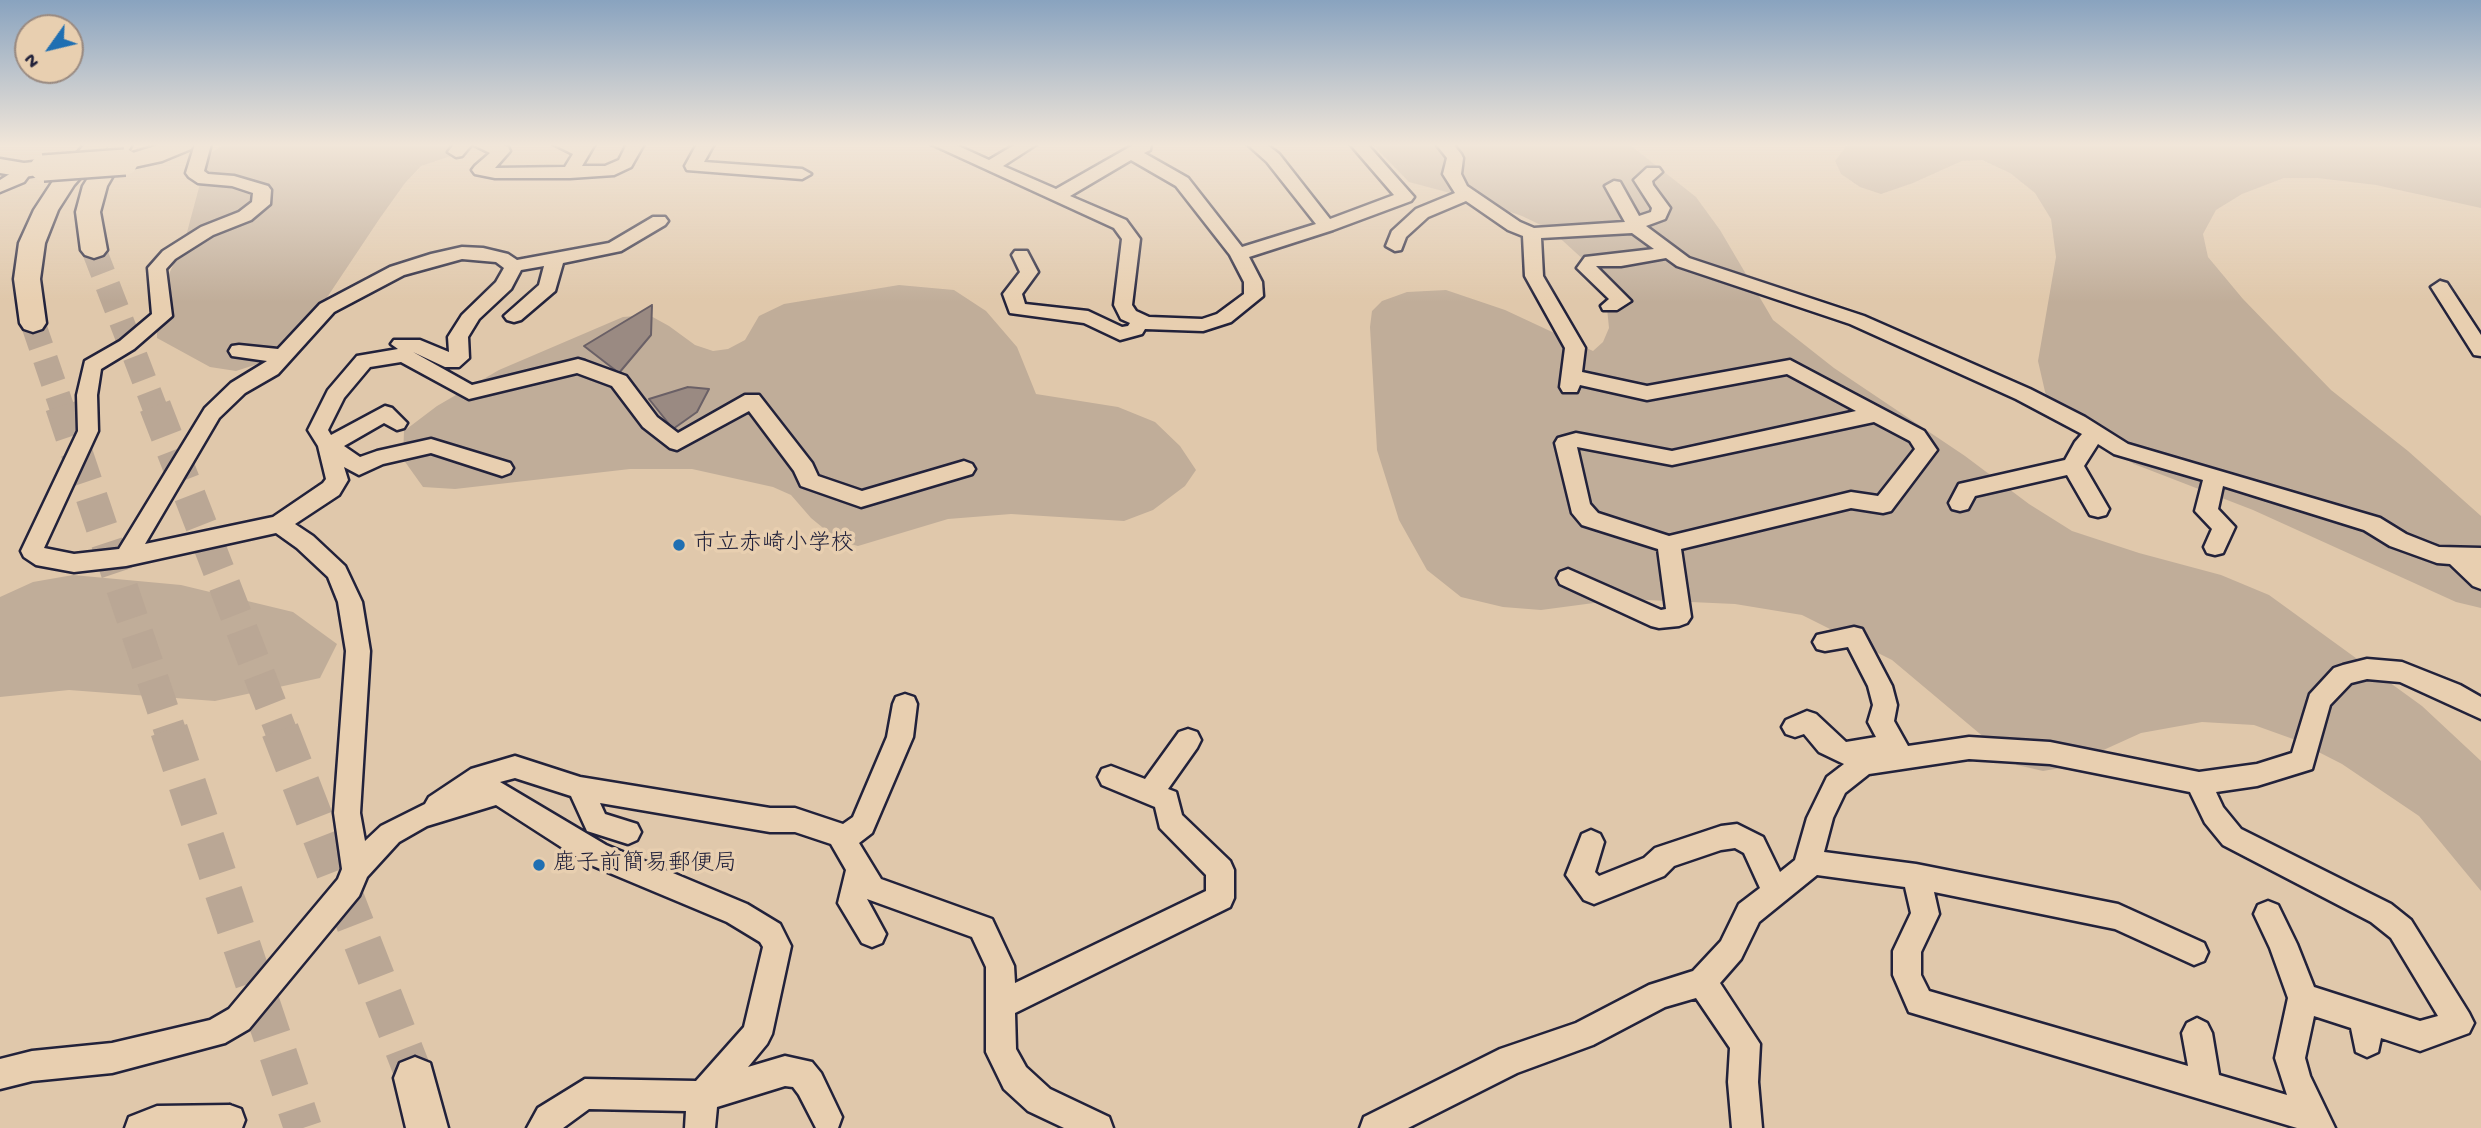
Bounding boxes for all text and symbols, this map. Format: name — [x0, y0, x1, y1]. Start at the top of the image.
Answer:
north arrow — [14, 14, 84, 84]
text: N — [20, 48, 46, 71]
place label: 市立赤崎小学校 — [693, 531, 854, 559]
marker: 市立赤崎小学校 — [671, 537, 687, 553]
place label: 鹿子前簡易郵便局 — [553, 851, 737, 879]
marker: 鹿子前簡易郵便局 — [531, 857, 547, 873]

